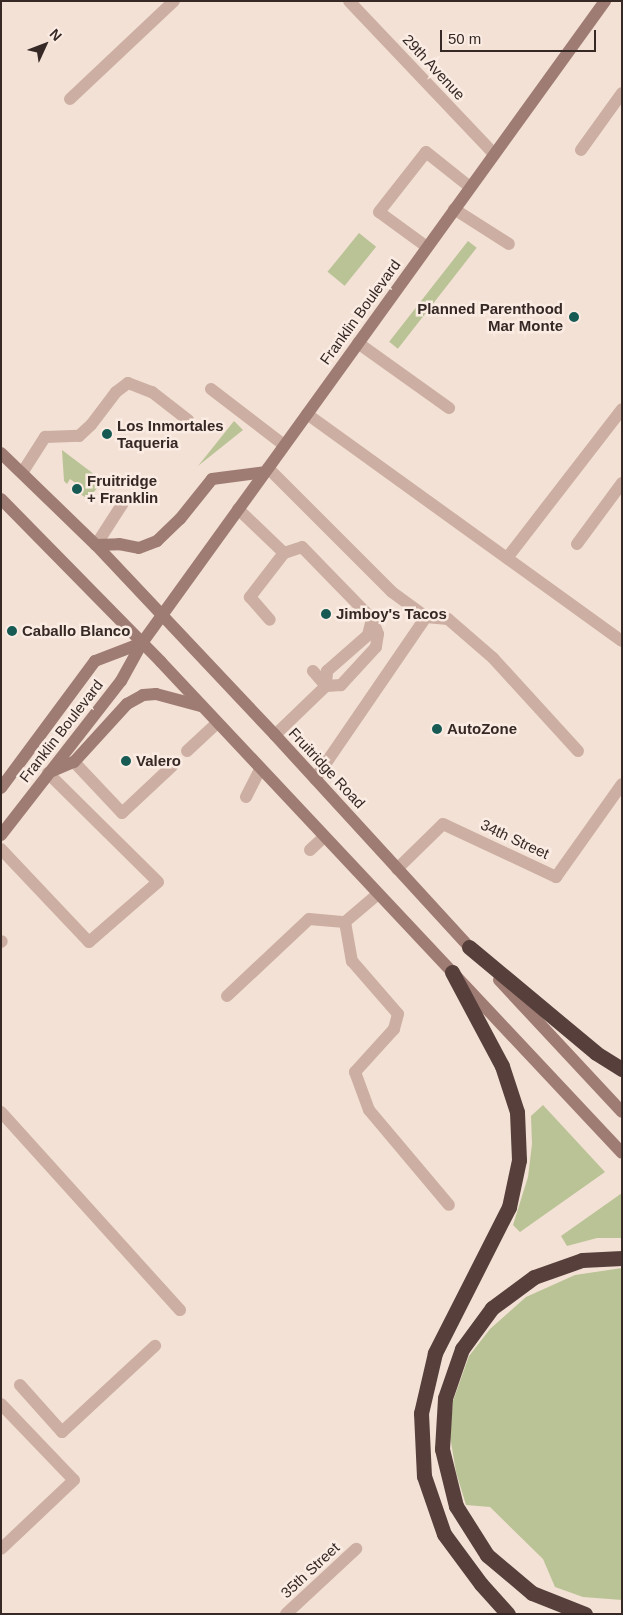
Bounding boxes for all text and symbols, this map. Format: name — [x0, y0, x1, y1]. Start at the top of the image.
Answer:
north arrow — [20, 20, 70, 70]
scale bar — [443, 20, 599, 52]
text: N — [47, 26, 65, 44]
street label: 29th Avenue — [399, 30, 469, 104]
text: 50 m — [448, 30, 481, 47]
street label: Franklin Boulevard — [316, 256, 404, 368]
place label: Planned Parenthood Mar Monte — [417, 299, 563, 334]
marker: Planned Parenthood Mar Monte — [567, 310, 581, 324]
place label: Los Inmortales Taqueria — [117, 416, 224, 451]
marker: Los Inmortales Taqueria — [101, 428, 113, 440]
place label: Fruitridge + Franklin — [87, 471, 158, 506]
marker: Fruitridge + Franklin — [71, 483, 83, 495]
place label: Jimboy's Tacos — [336, 605, 447, 623]
marker: Jimboy's Tacos — [320, 608, 332, 620]
place label: Caballo Blanco — [22, 622, 130, 640]
marker: Caballo Blanco — [6, 625, 18, 637]
street label: Franklin Boulevard — [15, 676, 107, 786]
place label: AutoZone — [447, 720, 517, 738]
marker: AutoZone — [431, 723, 443, 735]
street label: Fruitridge Road — [285, 724, 369, 812]
place label: Valero — [136, 752, 181, 770]
marker: Valero — [120, 755, 132, 767]
street label: 34th Street — [478, 815, 552, 863]
street label: 35th Street — [277, 1538, 343, 1602]

